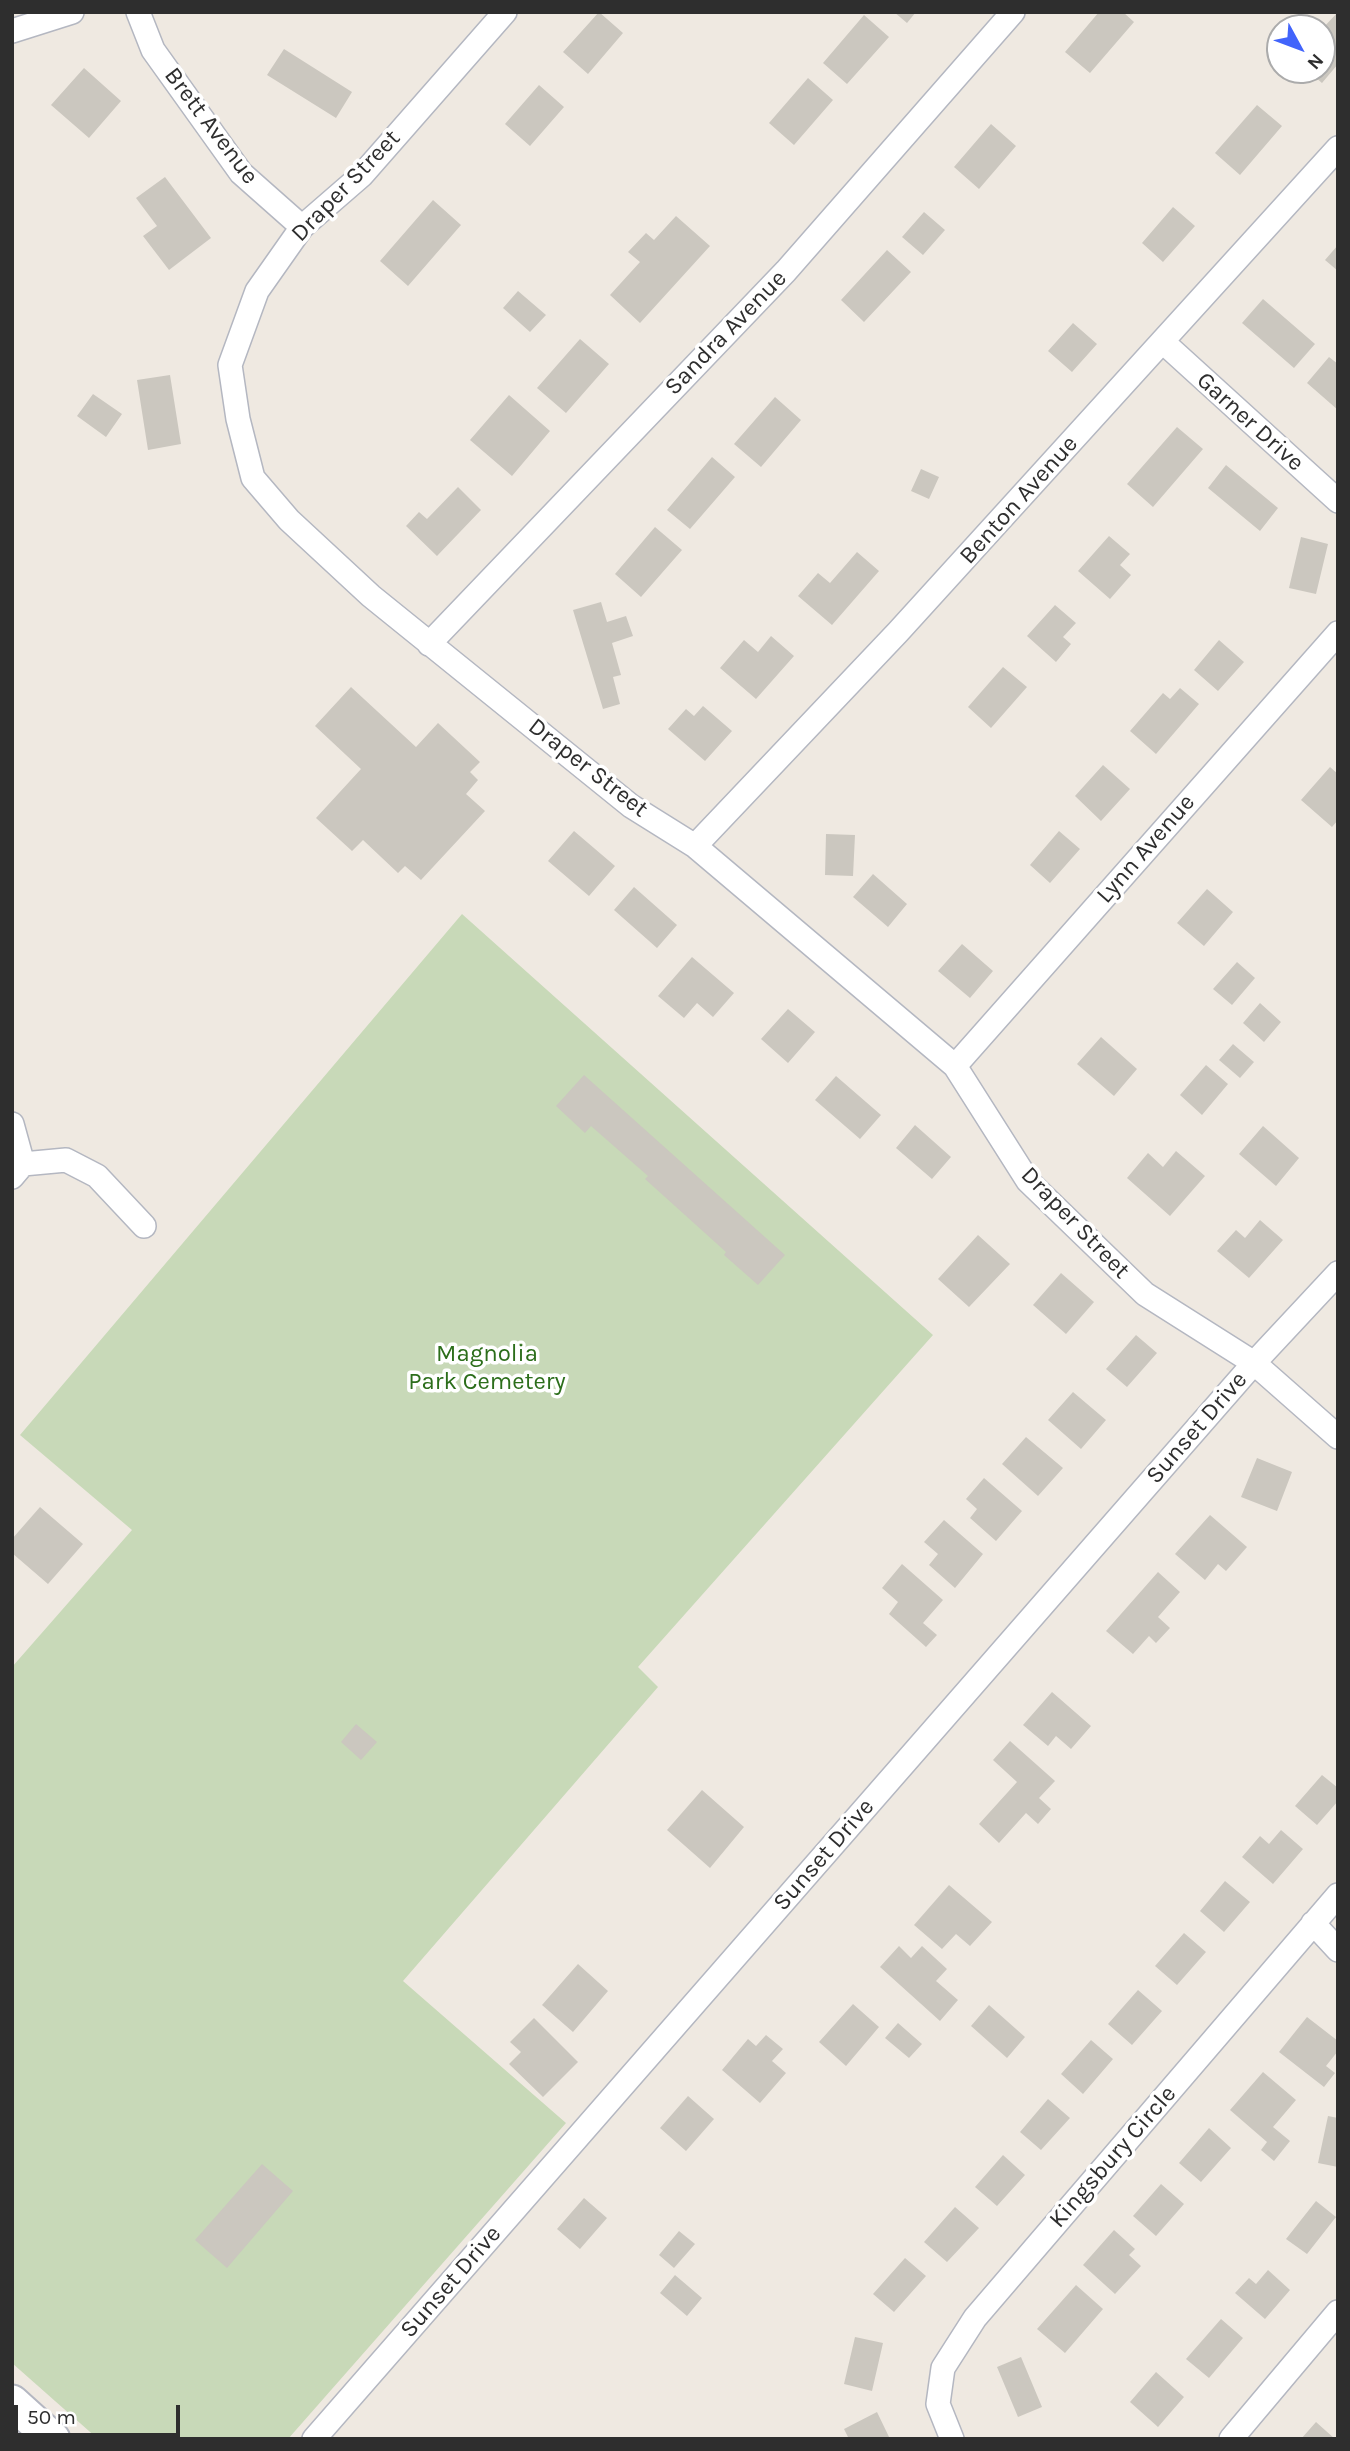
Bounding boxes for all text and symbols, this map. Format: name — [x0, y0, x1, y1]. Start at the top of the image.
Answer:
north arrow — [1266, 14, 1336, 84]
text: N — [1303, 49, 1328, 74]
street label: Brett Avenue — [158, 62, 264, 190]
street label: Draper Street — [286, 124, 406, 248]
street label: Sandra Avenue — [659, 264, 793, 402]
street label: Garner Drive — [1190, 366, 1310, 478]
street label: Benton Avenue — [954, 430, 1084, 570]
street label: Draper Street — [522, 712, 654, 824]
street label: Lynn Avenue — [1091, 788, 1201, 910]
street label: Draper Street — [1015, 1161, 1135, 1285]
park label: Magnolia Park Cemetery — [408, 1340, 566, 1396]
street label: Sunset Drive — [1140, 1366, 1254, 1490]
street label: Sunset Drive — [767, 1793, 881, 1917]
street label: Kingsbury Circle — [1044, 2080, 1182, 2234]
street label: Sunset Drive — [394, 2220, 508, 2344]
scale bar — [18, 2392, 184, 2436]
text: 50 m — [27, 2405, 76, 2429]

